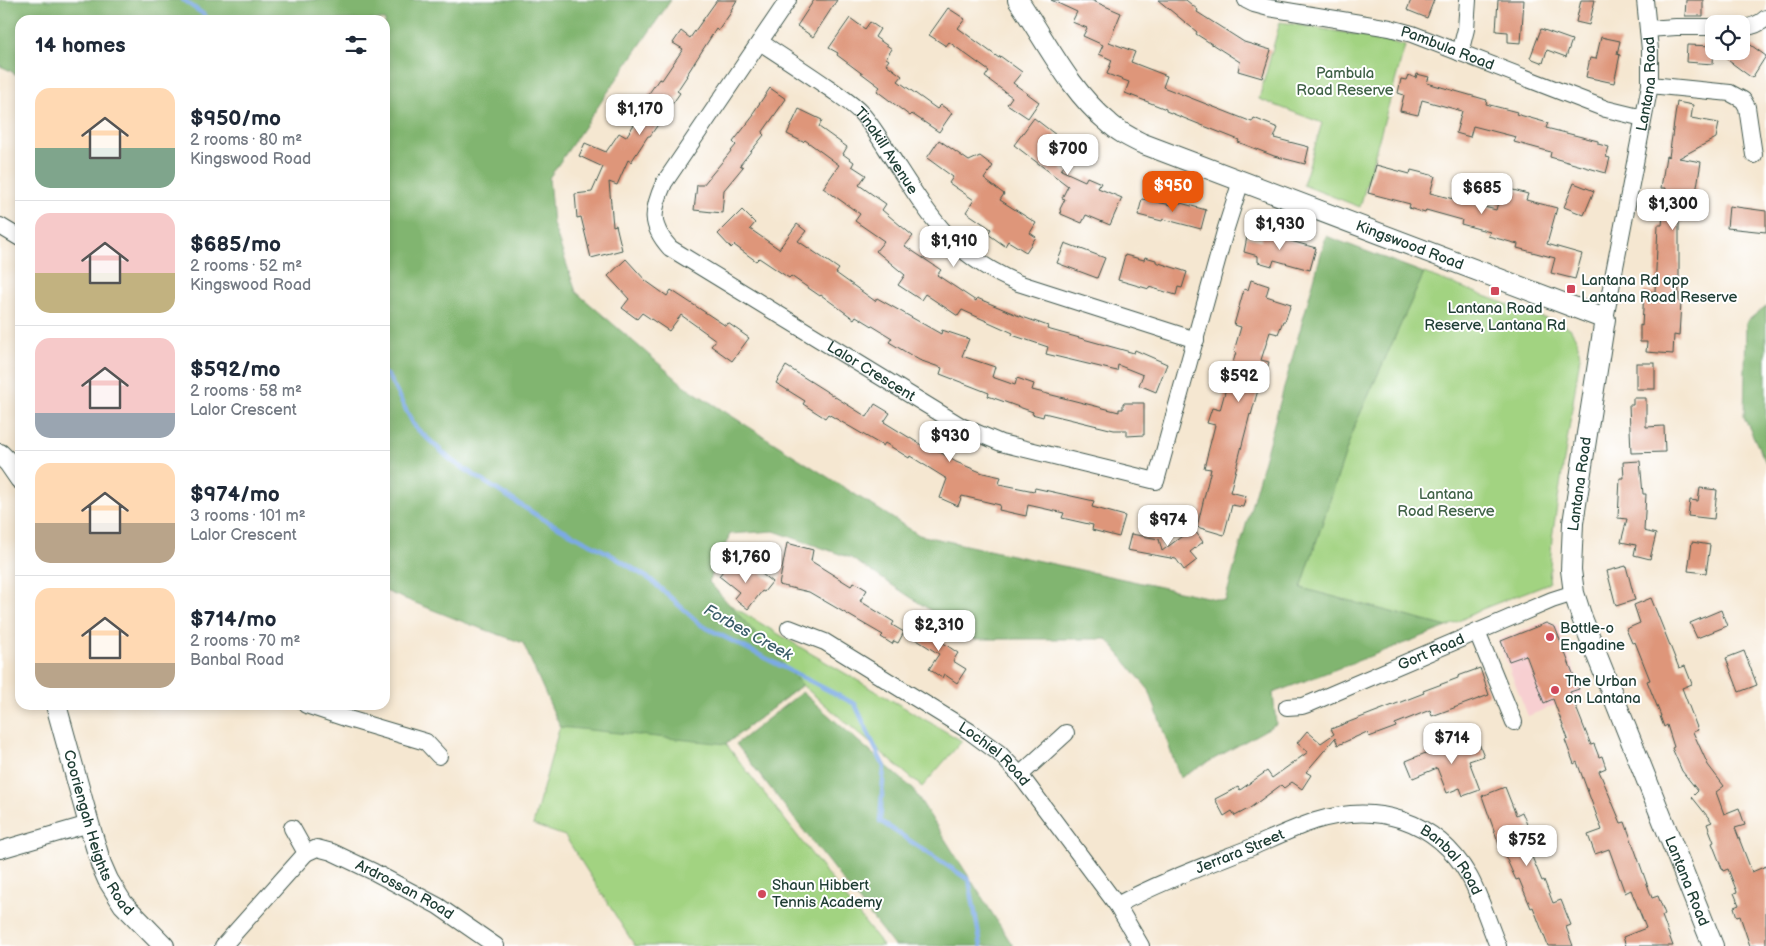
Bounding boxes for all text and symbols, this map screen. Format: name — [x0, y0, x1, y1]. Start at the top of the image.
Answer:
map controls — [1705, 15, 1750, 60]
button: locate — [1705, 15, 1750, 60]
street label: Pambula Road — [1399, 22, 1497, 74]
icon: filters — [342, 31, 370, 59]
text: 14 homes — [35, 33, 126, 58]
street label: Lantana Road — [1632, 36, 1660, 133]
park label: Pambula Road Reserve — [1296, 64, 1394, 100]
pin: $1,170 — [599, 94, 681, 136]
text: $1,170 — [617, 100, 663, 119]
street label: Tinakill Avenue — [851, 103, 923, 198]
text: $950/mo — [190, 106, 281, 131]
icon: home — [75, 108, 135, 168]
text: 2 rooms · 80 m² — [190, 131, 302, 150]
pin: $700 — [1038, 134, 1098, 176]
text: $700 — [1048, 140, 1088, 159]
text: Kingswood Road — [190, 150, 311, 169]
pin: $950 — [1143, 170, 1203, 213]
pin: $685 — [1452, 172, 1512, 215]
text: $950 — [1153, 177, 1193, 196]
text: $685 — [1462, 179, 1502, 198]
pin: $1,300 — [1632, 188, 1714, 231]
text: $1,300 — [1648, 195, 1698, 214]
pin: $1,930 — [1239, 208, 1321, 251]
text: $1,930 — [1255, 215, 1305, 234]
street label: Kingswood Road — [1353, 216, 1466, 274]
pin: $1,910 — [913, 226, 995, 268]
text: $685/mo — [190, 232, 281, 257]
text: $1,910 — [931, 232, 977, 251]
icon: home — [75, 233, 135, 293]
text: 2 rooms · 52 m² — [190, 257, 302, 276]
place label: Lantana Rd opp Lantana Road Reserve — [1581, 271, 1737, 307]
text: Kingswood Road — [190, 276, 311, 295]
marker: Lantana Rd opp Lantana Road Reserve — [1565, 283, 1577, 295]
marker: Lantana Road Reserve, Lantana Rd — [1489, 285, 1501, 297]
place label: Lantana Road Reserve, Lantana Rd — [1424, 299, 1566, 335]
street label: Lalor Crescent — [824, 337, 919, 406]
text: $592/mo — [190, 357, 281, 382]
icon: home — [75, 358, 135, 418]
pin: $592 — [1209, 360, 1269, 403]
text: $592 — [1220, 367, 1258, 386]
text: 2 rooms · 58 m² — [190, 382, 302, 401]
text: Lalor Crescent — [190, 401, 297, 420]
pin: $930 — [920, 420, 980, 463]
text: $930 — [930, 427, 970, 446]
street label: Lantana Road — [1564, 436, 1596, 532]
text: $974/mo — [190, 482, 280, 507]
icon: home — [75, 483, 135, 543]
park label: Lantana Road Reserve — [1397, 485, 1495, 521]
pin: $974 — [1138, 504, 1198, 547]
text: 3 rooms · 101 m² — [190, 507, 306, 526]
text: $974 — [1149, 511, 1187, 530]
text: Lalor Crescent — [190, 526, 297, 545]
pin: $1,760 — [705, 542, 787, 584]
text: $1,760 — [721, 548, 771, 567]
water label: Forbes Creek — [700, 601, 797, 666]
text: $714/mo — [190, 607, 276, 632]
icon: home — [75, 608, 135, 668]
pin: $2,310 — [898, 610, 980, 652]
text: $2,310 — [914, 616, 964, 635]
place label: Bottle-o Engadine — [1560, 619, 1625, 655]
street label: Gort Road — [1395, 629, 1467, 674]
marker: Bottle-o Engadine — [1544, 631, 1556, 643]
text: 2 rooms · 70 m² — [190, 632, 300, 651]
text: Banbal Road — [190, 651, 284, 670]
place label: The Urban on Lantana — [1565, 672, 1641, 708]
marker: The Urban on Lantana — [1549, 684, 1561, 696]
street label: Lochiel Road — [955, 717, 1034, 790]
pin: $714 — [1422, 722, 1482, 765]
text: $714 — [1434, 729, 1470, 748]
street label: Cooriengah Heights Road — [59, 748, 138, 919]
street label: Banbal Road — [1417, 820, 1486, 898]
street label: Jerrara Street — [1193, 824, 1287, 878]
pin: $752 — [1497, 824, 1557, 867]
text: $752 — [1508, 831, 1546, 850]
street label: Lantana Road — [1661, 833, 1714, 929]
street label: Ardrossan Road — [353, 855, 458, 924]
place label: Shaun Hibbert Tennis Academy — [772, 876, 882, 912]
marker: Shaun Hibbert Tennis Academy — [756, 888, 768, 900]

